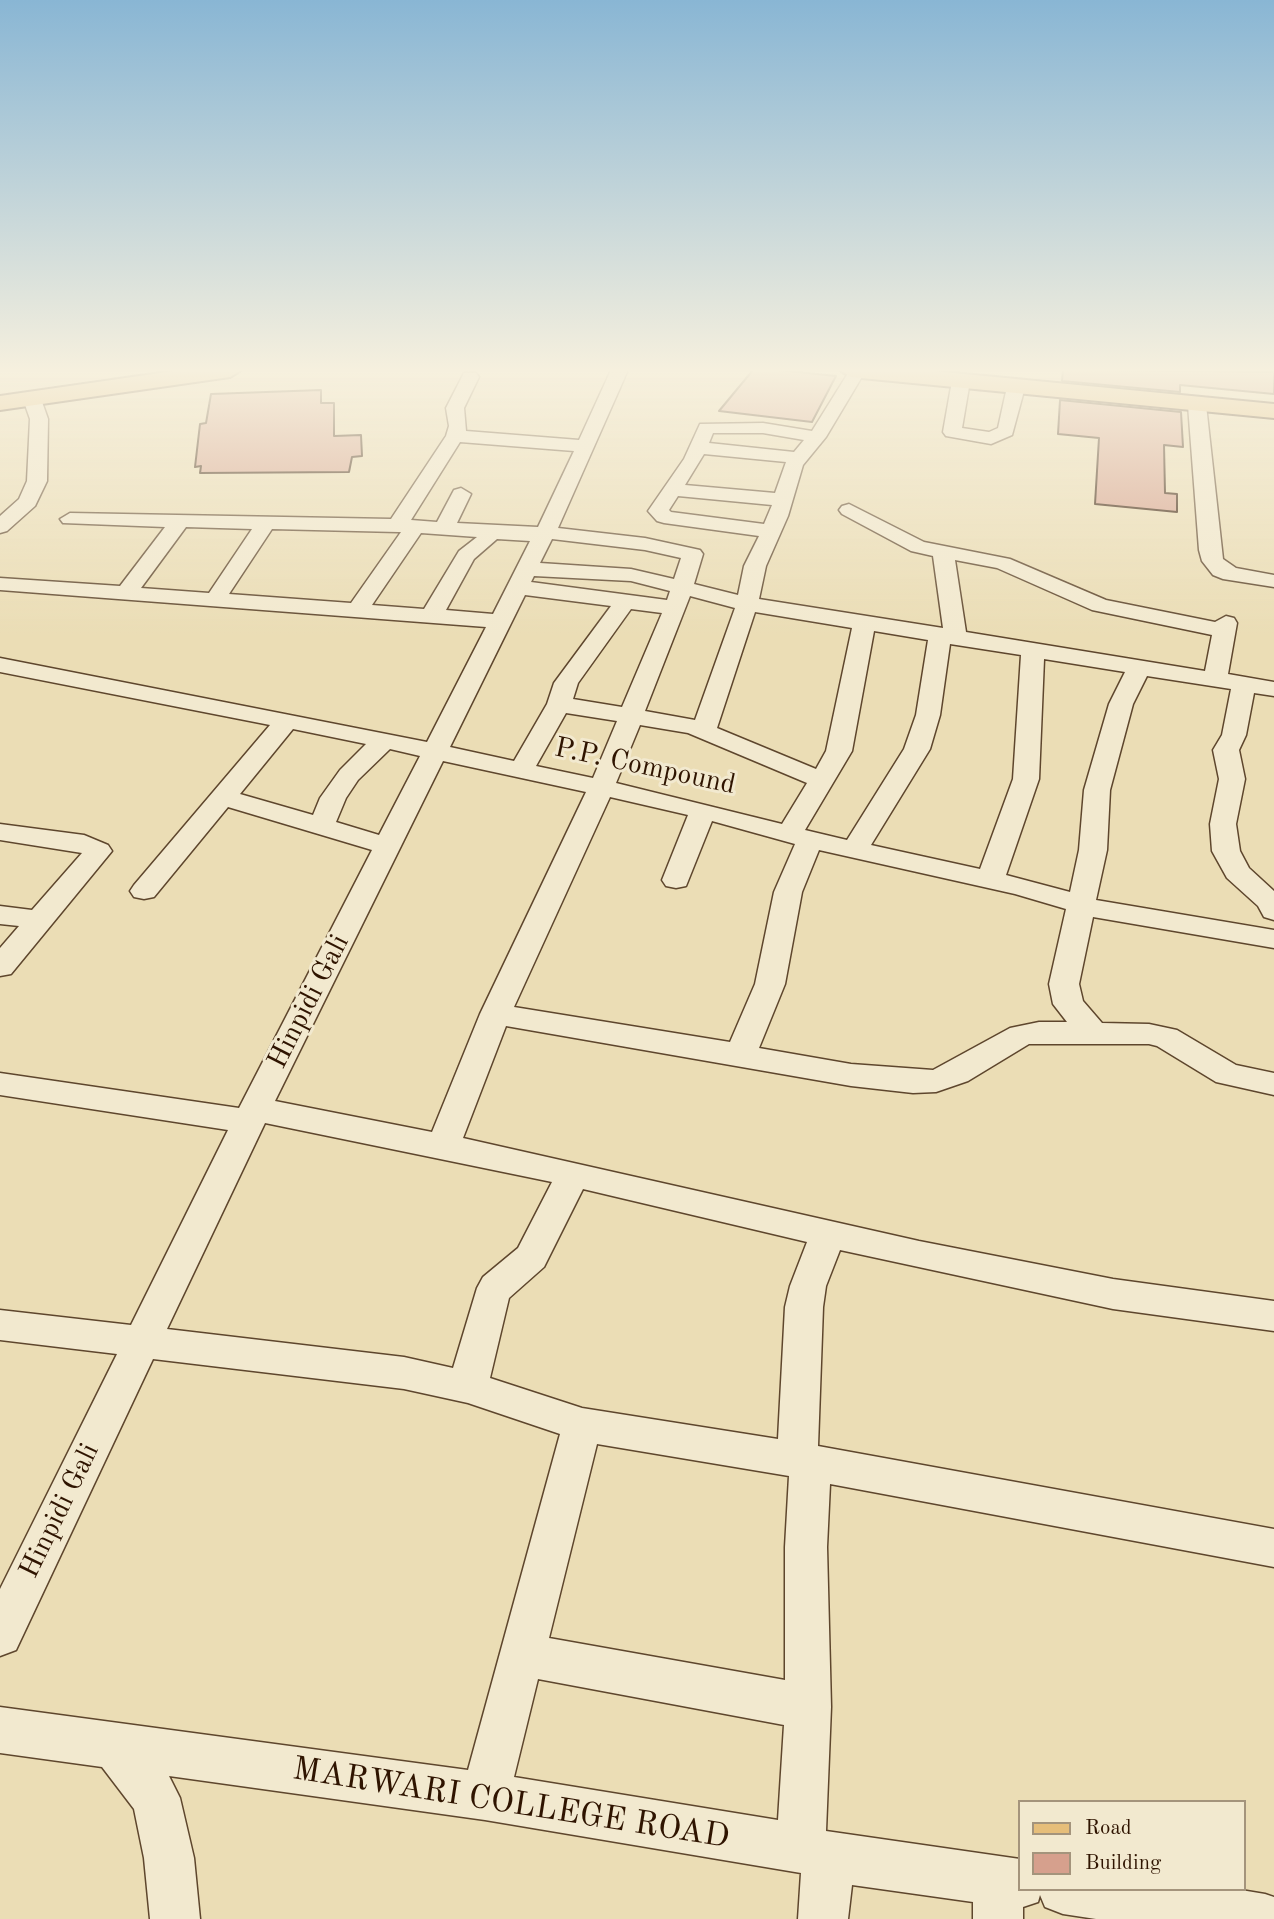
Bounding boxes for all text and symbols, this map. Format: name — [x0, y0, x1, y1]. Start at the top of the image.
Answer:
street label: P.P. Compound — [551, 731, 739, 803]
street label: Hinpidi Gali — [261, 929, 357, 1075]
street label: Hinpidi Gali — [13, 1438, 107, 1584]
street label: MARWARI COLLEGE ROAD — [290, 1750, 732, 1858]
legend — [1018, 1800, 1246, 1891]
text: Road — [1085, 1818, 1132, 1839]
text: Building — [1085, 1853, 1161, 1874]

